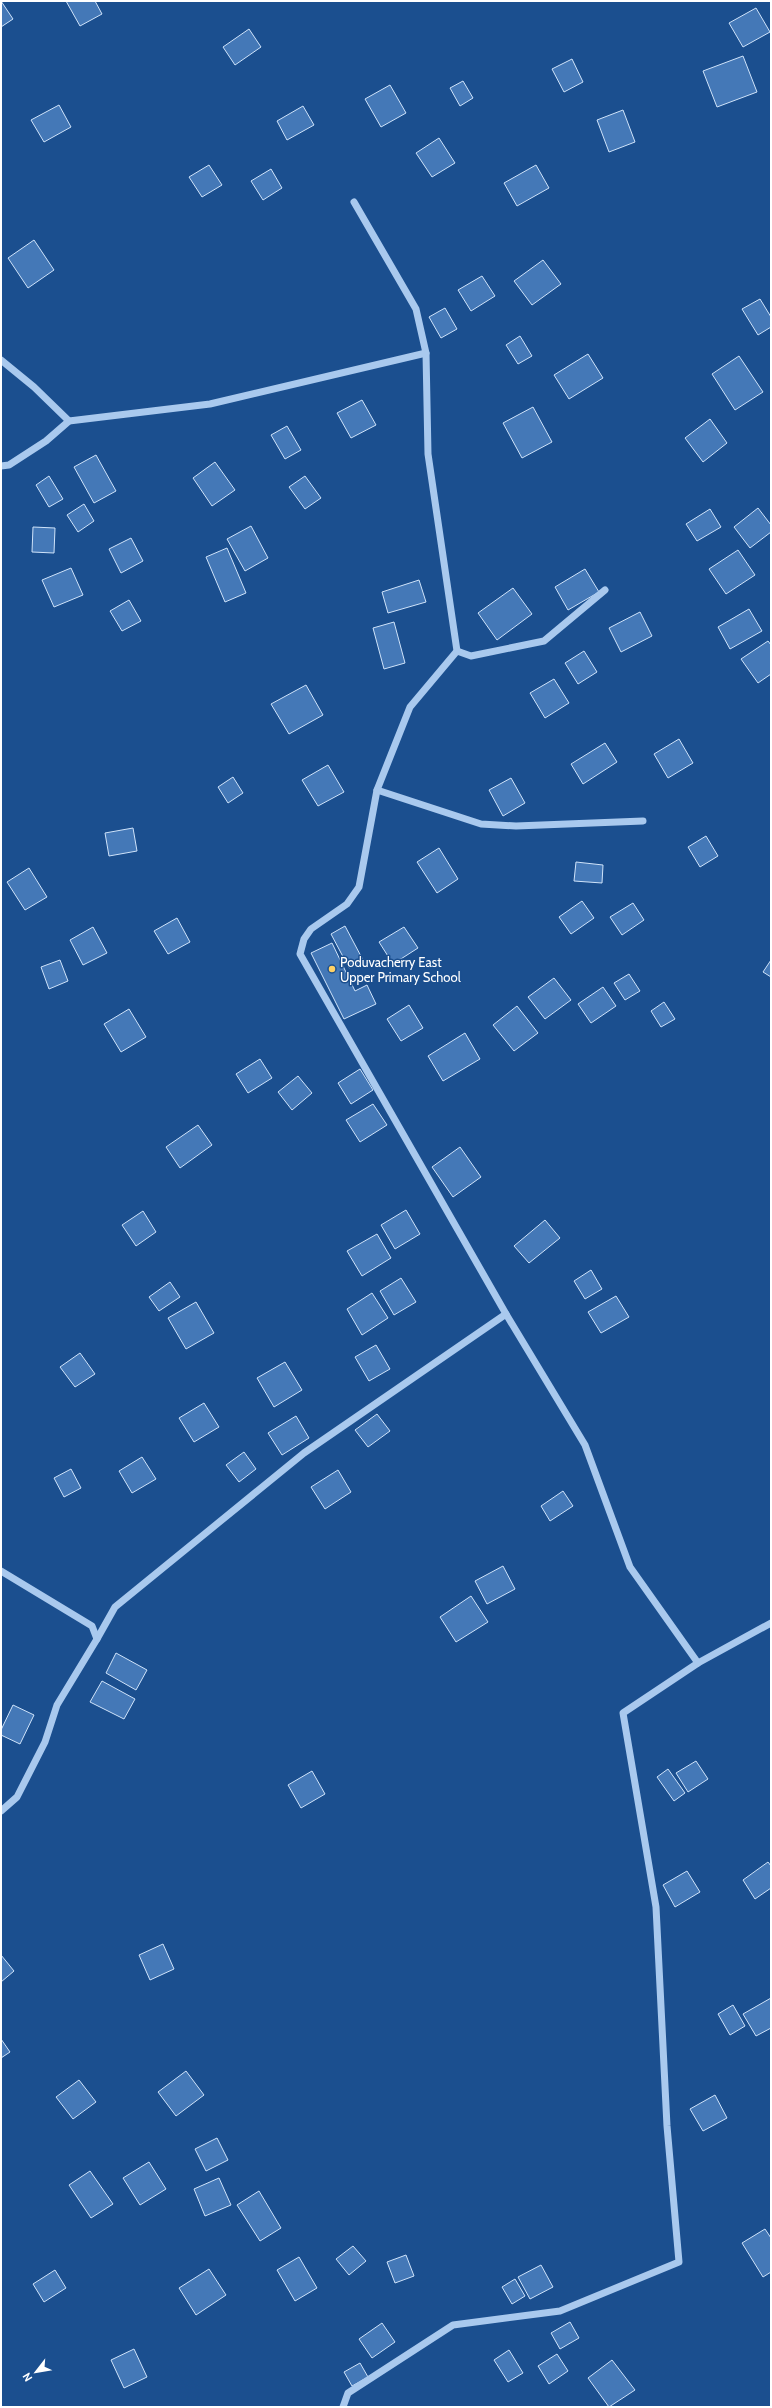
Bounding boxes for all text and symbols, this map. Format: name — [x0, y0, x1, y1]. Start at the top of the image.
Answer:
place label: Poduvacherry East Upper Primary School — [340, 954, 461, 985]
marker: Poduvacherry East Upper Primary School — [327, 964, 337, 974]
north arrow — [16, 2352, 56, 2392]
text: N — [19, 2370, 35, 2384]

